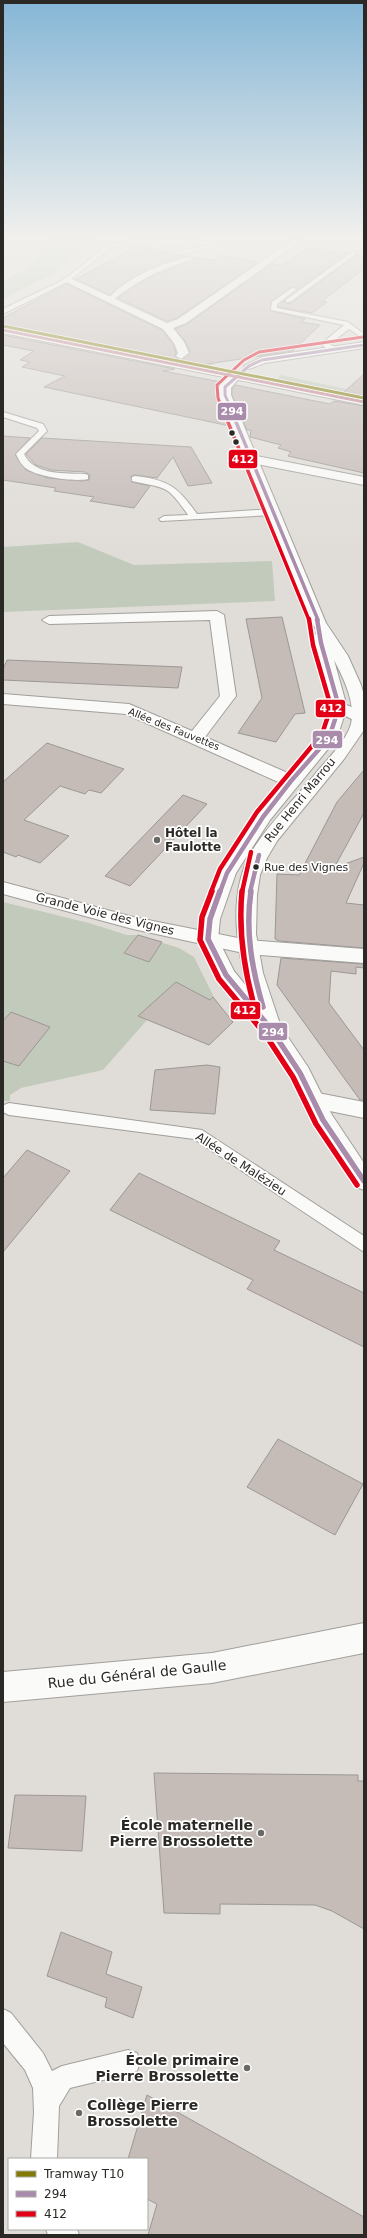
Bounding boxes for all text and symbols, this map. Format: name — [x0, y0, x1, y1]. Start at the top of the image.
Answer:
line badge: 294 — [217, 402, 247, 421]
text: 294 — [221, 405, 244, 418]
unlabelled marker — [227, 428, 237, 438]
unlabelled marker — [231, 437, 241, 447]
line badge: 412 — [228, 449, 258, 469]
text: 412 — [232, 453, 254, 466]
line badge: 412 — [315, 699, 346, 718]
text: 412 — [320, 702, 342, 715]
street label: Allée des Fauvettes — [127, 706, 221, 752]
line badge: 294 — [312, 730, 343, 749]
text: 294 — [316, 734, 339, 747]
street label: Rue Henri Marrou — [262, 755, 338, 845]
place label: Hôtel la Faulotte — [165, 826, 221, 854]
marker: Hôtel la Faulotte — [152, 835, 162, 845]
place label: Rue des Vignes — [264, 861, 348, 874]
marker: Rue des Vignes — [251, 862, 261, 872]
street label: Grande Voie des Vignes — [34, 890, 176, 938]
line badge: 412 — [230, 1001, 261, 1020]
text: 412 — [234, 1004, 256, 1017]
line badge: 294 — [258, 1022, 288, 1041]
text: 294 — [262, 1026, 285, 1039]
street label: Allée de Malézieu — [193, 1129, 289, 1199]
street label: Rue du Général de Gaulle — [47, 1657, 227, 1691]
place label: École maternelle Pierre Brossolette — [110, 1817, 253, 1849]
marker: École maternelle Pierre Brossolette — [256, 1828, 266, 1838]
place label: École primaire Pierre Brossolette — [96, 2052, 239, 2084]
marker: École primaire Pierre Brossolette — [242, 2063, 252, 2073]
place label: Collège Pierre Brossolette — [87, 2097, 198, 2129]
marker: Collège Pierre Brossolette — [74, 2108, 84, 2118]
legend — [8, 2158, 148, 2230]
text: Tramway T10 — [43, 2167, 124, 2181]
text: 294 — [44, 2187, 67, 2201]
text: 412 — [44, 2207, 67, 2221]

